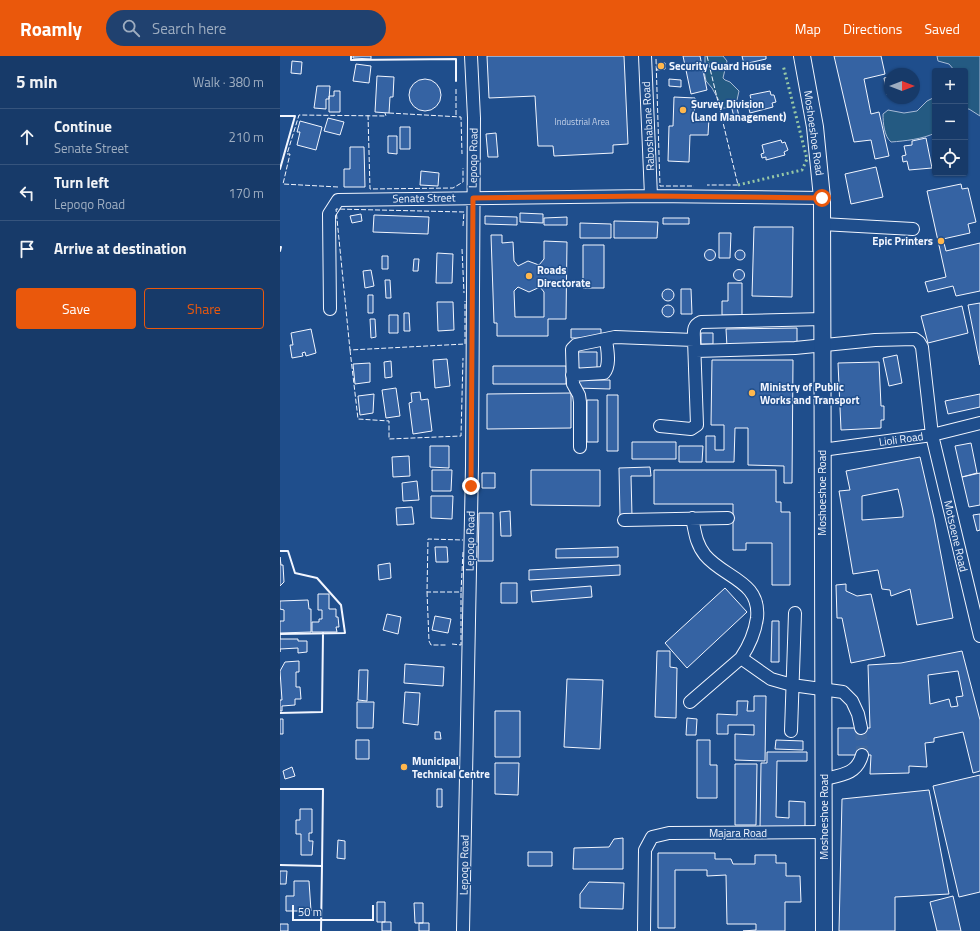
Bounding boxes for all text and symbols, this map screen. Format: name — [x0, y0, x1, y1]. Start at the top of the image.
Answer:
search box — [106, 10, 386, 46]
text: Roamly — [20, 14, 82, 43]
icon: search — [120, 17, 142, 39]
text: Search here — [152, 17, 226, 40]
text: Map — [795, 18, 821, 39]
text: Directions — [843, 18, 902, 39]
text: Saved — [924, 18, 960, 39]
place label: Security Guard House — [669, 58, 772, 74]
marker: Security Guard House — [656, 61, 666, 71]
north arrow — [884, 68, 920, 104]
map controls — [932, 68, 968, 176]
button: + — [932, 68, 968, 104]
text: 5 min — [16, 69, 57, 95]
text: Walk · 380 m — [193, 72, 264, 92]
street label: Raboshabane Road — [638, 81, 658, 171]
street label: Moshoeshoe Road — [800, 89, 828, 177]
place label: Survey Division (Land Management) — [691, 96, 786, 125]
button: − — [932, 104, 968, 140]
marker: Survey Division (Land Management) — [678, 105, 688, 115]
text: Continue — [54, 115, 112, 138]
house number: Industrial Area — [554, 115, 610, 128]
icon: ahead — [16, 126, 38, 148]
text: 210 m — [228, 127, 264, 147]
street label: Lepoqo Road — [464, 128, 482, 188]
text: Senate Street — [54, 138, 129, 158]
button: locate — [932, 140, 968, 176]
text: Turn left — [54, 171, 109, 194]
icon: left — [16, 182, 38, 204]
text: 170 m — [228, 183, 264, 203]
street label: Senate Street — [392, 189, 456, 207]
route start — [813, 189, 831, 207]
text: Lepoqo Road — [54, 194, 125, 214]
place label: Epic Printers — [872, 233, 933, 249]
marker: Epic Printers — [936, 236, 946, 246]
text: Arrive at destination — [54, 237, 187, 260]
icon: arrive — [16, 238, 38, 260]
place label: Roads Directorate — [537, 262, 591, 291]
marker: Roads Directorate — [524, 271, 534, 281]
button: Save — [16, 288, 136, 329]
button: Share — [144, 288, 264, 329]
place label: Ministry of Public Works and Transport — [760, 379, 860, 408]
marker: Ministry of Public Works and Transport — [747, 388, 757, 398]
street label: Lioli Road — [878, 428, 924, 450]
street label: Moshoeshoe Road — [814, 450, 830, 536]
route end — [462, 477, 480, 495]
street label: Motsoene Road — [940, 499, 972, 574]
street label: Lepoqo Road — [461, 511, 479, 571]
place label: Municipal Technical Centre — [412, 753, 490, 782]
marker: Municipal Technical Centre — [399, 762, 409, 772]
street label: Moshoeshoe Road — [816, 774, 832, 860]
street label: Majara Road — [709, 825, 767, 841]
street label: Lepoqo Road — [455, 835, 473, 895]
scale bar — [292, 903, 374, 922]
text: 50 m — [298, 904, 322, 920]

